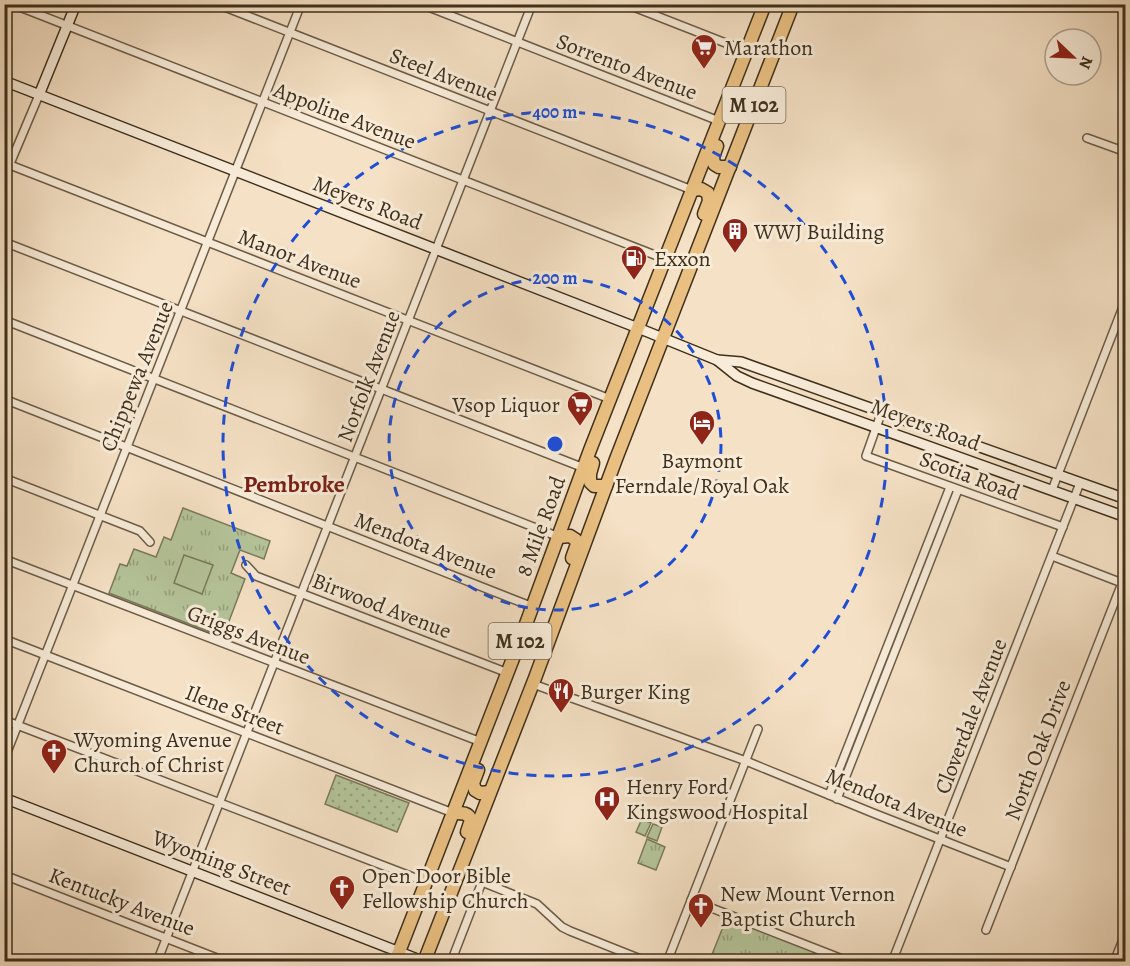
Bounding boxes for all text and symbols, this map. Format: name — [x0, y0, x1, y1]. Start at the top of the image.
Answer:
street label: Sorrento Avenue — [552, 26, 701, 108]
north arrow — [1043, 27, 1103, 87]
supermarket icon: Marathon — [689, 32, 719, 70]
place label: Marathon — [724, 33, 813, 63]
street label: Steel Avenue — [385, 41, 502, 109]
text: N — [1073, 53, 1098, 72]
street label: Appoline Avenue — [268, 75, 420, 157]
road number: M 102 — [722, 87, 786, 123]
text: 400 m — [533, 100, 577, 124]
street label: Meyers Road — [309, 168, 427, 238]
building icon: WWJ Building — [720, 216, 750, 254]
place label: WWJ Building — [753, 217, 884, 247]
street label: Manor Avenue — [234, 222, 366, 296]
fuel station icon: Exxon — [619, 243, 649, 281]
place label: Exxon — [654, 244, 710, 274]
text: 200 m — [532, 266, 578, 290]
street label: Chippewa Avenue — [93, 297, 181, 456]
street label: Norfolk Avenue — [330, 306, 408, 447]
supermarket icon: Vsop Liquor — [565, 389, 595, 427]
place label: Vsop Liquor — [451, 390, 560, 420]
street label: Meyers Road — [867, 391, 985, 459]
hotel icon: Baymont Ferndale/Royal Oak — [687, 408, 717, 446]
centre of rings — [545, 434, 565, 454]
street label: Scotia Road — [915, 444, 1024, 508]
place label: Baymont Ferndale/Royal Oak — [615, 446, 789, 501]
district label: Pembroke — [243, 468, 345, 500]
street label: 8 Mile Road — [509, 472, 573, 581]
street label: Mendota Avenue — [350, 505, 501, 587]
street label: Birwood Avenue — [308, 566, 455, 646]
street label: Griggs Avenue — [183, 598, 315, 672]
road number: M 102 — [488, 623, 552, 659]
street label: Cloverdale Avenue — [927, 634, 1014, 798]
restaurant icon: Burger King — [546, 676, 576, 714]
street label: North Oak Drive — [997, 676, 1079, 825]
street label: Ilene Street — [181, 677, 288, 742]
place label: Burger King — [580, 677, 690, 707]
place label: Wyoming Avenue Church of Christ — [73, 725, 232, 780]
church icon: Wyoming Avenue Church of Christ — [39, 737, 69, 775]
street label: Mendota Avenue — [821, 761, 972, 845]
place label: Henry Ford Kingswood Hospital — [626, 772, 808, 827]
hospital icon: Henry Ford Kingswood Hospital — [592, 784, 622, 822]
street label: Wyoming Street — [147, 822, 295, 903]
street label: Kentucky Avenue — [44, 860, 199, 944]
place label: Open Door Bible Fellowship Church — [362, 861, 529, 916]
church icon: Open Door Bible Fellowship Church — [327, 873, 357, 911]
place label: New Mount Vernon Baptist Church — [720, 879, 895, 934]
church icon: New Mount Vernon Baptist Church — [686, 891, 716, 929]

